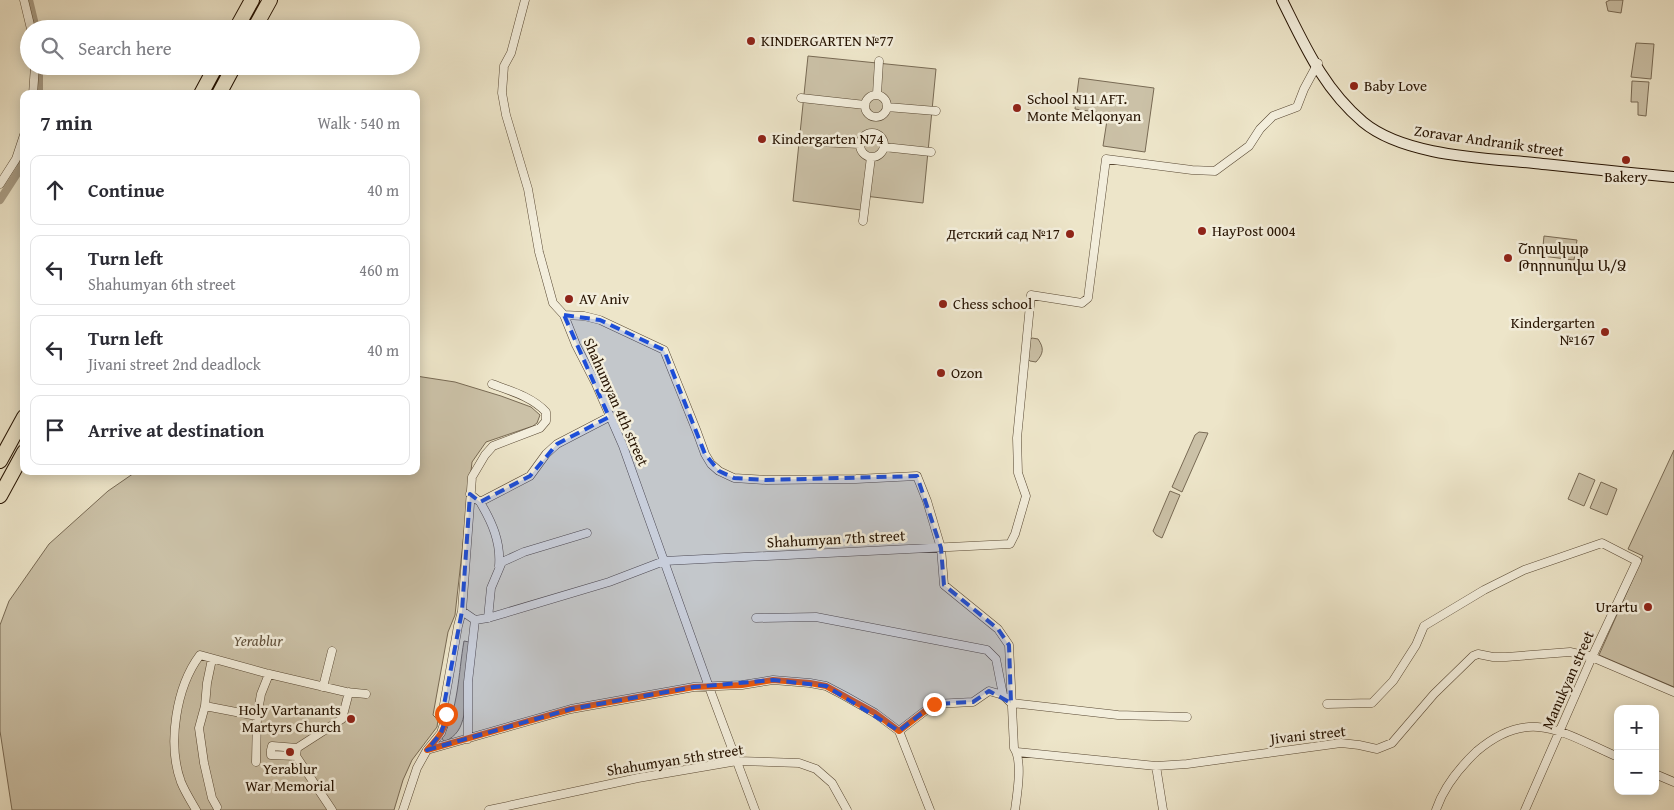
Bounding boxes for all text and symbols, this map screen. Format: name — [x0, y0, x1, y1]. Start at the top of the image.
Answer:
search box — [20, 20, 420, 75]
place label: KINDERGARTEN №77 — [761, 30, 894, 51]
icon: search — [38, 34, 66, 62]
text: Search here — [78, 34, 172, 62]
marker: KINDERGARTEN №77 — [745, 35, 757, 47]
place label: Baby Love — [1364, 75, 1427, 96]
marker: Baby Love — [1348, 80, 1360, 92]
place label: School N11 AFT. Monte Melqonyan — [1027, 88, 1142, 126]
marker: School N11 AFT. Monte Melqonyan — [1011, 102, 1023, 114]
text: 7 min — [40, 107, 92, 138]
text: Walk · 540 m — [317, 111, 400, 135]
street label: Zoravar Andranik street — [1413, 120, 1566, 162]
place label: Kindergarten N74 — [772, 128, 884, 149]
marker: Kindergarten N74 — [756, 133, 768, 145]
marker: Bakery — [1620, 154, 1632, 166]
place label: Bakery — [1604, 166, 1648, 187]
icon: ahead — [41, 176, 69, 204]
text: Continue — [88, 176, 165, 204]
text: 40 m — [367, 178, 399, 202]
place label: HayPost 0004 — [1212, 220, 1296, 241]
place label: Детский сад №17 — [946, 223, 1060, 244]
marker: HayPost 0004 — [1196, 225, 1208, 237]
marker: Детский сад №17 — [1064, 228, 1076, 240]
place label: Շողակաթ Թորոսովա Ա/Ձ — [1518, 238, 1626, 276]
text: Turn left — [88, 244, 163, 272]
marker: Շողակաթ Թորոսովա Ա/Ձ — [1502, 252, 1514, 264]
icon: left — [41, 256, 69, 284]
text: 460 m — [359, 258, 399, 282]
text: Shahumyan 6th street — [88, 272, 236, 296]
place label: AV Aniv — [579, 288, 630, 309]
marker: AV Aniv — [563, 293, 575, 305]
place label: Chess school — [953, 293, 1032, 314]
marker: Chess school — [937, 298, 949, 310]
place label: Kindergarten №167 — [1511, 312, 1596, 350]
text: Turn left — [88, 324, 163, 352]
marker: Kindergarten №167 — [1599, 326, 1611, 338]
street label: Shahumyan 4th street — [579, 334, 655, 470]
icon: left — [41, 336, 69, 364]
text: 40 m — [367, 338, 399, 362]
text: Jivani street 2nd deadlock — [88, 352, 261, 376]
place label: Ozon — [951, 362, 983, 383]
marker: Ozon — [935, 367, 947, 379]
icon: arrive — [41, 416, 69, 444]
text: Arrive at destination — [88, 416, 264, 444]
street label: Shahumyan 7th street — [766, 524, 906, 553]
place label: Urartu — [1595, 596, 1639, 617]
marker: Urartu — [1642, 601, 1654, 613]
street label: Manukyan street — [1536, 626, 1599, 733]
park label: Yerablur — [233, 630, 283, 651]
route end — [923, 693, 946, 716]
place label: Holy Vartanants Martyrs Church — [239, 699, 342, 737]
route start — [435, 703, 458, 726]
map controls — [1614, 705, 1659, 795]
button: + — [1614, 705, 1659, 750]
marker: Holy Vartanants Martyrs Church — [345, 713, 357, 725]
street label: Jivani street — [1267, 720, 1347, 749]
street label: Shahumyan 5th street — [605, 738, 746, 781]
marker: Yerablur War Memorial — [284, 746, 296, 758]
button: − — [1614, 750, 1659, 795]
place label: Yerablur War Memorial — [245, 758, 335, 796]

